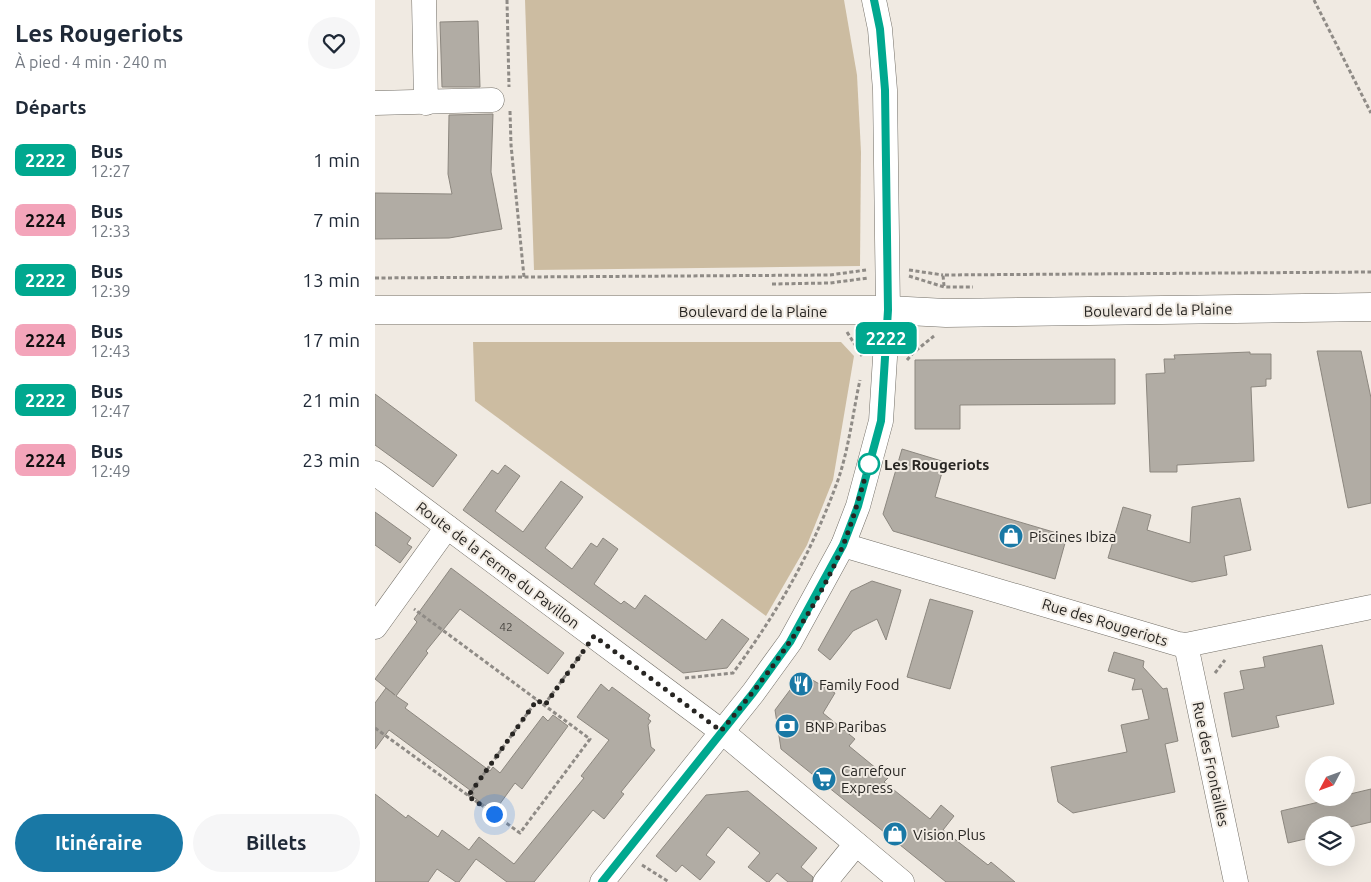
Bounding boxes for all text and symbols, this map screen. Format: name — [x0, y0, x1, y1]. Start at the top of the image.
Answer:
button: heart — [308, 17, 360, 69]
text: Les Rougeriots — [15, 20, 183, 47]
text: À pied · 4 min · 240 m — [15, 53, 167, 71]
text: Départs — [15, 96, 86, 118]
text: Bus — [91, 140, 123, 162]
text: 1 min — [313, 149, 360, 171]
text: 2222 — [25, 150, 66, 170]
text: 12:27 — [91, 162, 131, 180]
text: Bus — [91, 200, 123, 222]
text: 7 min — [313, 209, 360, 231]
text: 2224 — [25, 210, 66, 230]
text: 12:33 — [91, 222, 131, 240]
text: Bus — [91, 260, 123, 282]
text: 13 min — [302, 269, 360, 291]
text: 2222 — [25, 270, 66, 290]
text: 12:39 — [91, 282, 131, 300]
street label: Boulevard de la Plaine — [1084, 300, 1232, 320]
street label: Boulevard de la Plaine — [679, 303, 827, 320]
text: Bus — [91, 320, 123, 342]
line badge: 2222 — [851, 322, 921, 354]
text: 2222 — [866, 328, 906, 348]
text: 17 min — [302, 329, 360, 351]
text: 2224 — [25, 330, 66, 350]
text: 12:43 — [91, 342, 131, 360]
text: Bus — [91, 380, 123, 402]
text: 21 min — [302, 389, 360, 411]
text: 2222 — [25, 390, 66, 410]
text: 12:47 — [91, 402, 131, 420]
text: Bus — [91, 440, 123, 462]
text: 23 min — [302, 449, 360, 471]
text: 2224 — [25, 450, 66, 470]
marker: Les Rougeriots — [858, 453, 880, 475]
place label: Les Rougeriots — [884, 456, 989, 473]
text: 12:49 — [91, 462, 131, 480]
street label: Route de la Ferme du Pavillon — [413, 498, 583, 632]
shop icon: Piscines Ibiza — [998, 523, 1024, 549]
place label: Piscines Ibiza — [1029, 528, 1116, 545]
street label: Rue des Rougeriots — [1040, 595, 1170, 649]
house number: 42 — [499, 620, 513, 633]
restaurant icon: Family Food — [788, 671, 814, 697]
place label: Family Food — [819, 676, 899, 693]
street label: Rue des Frontailles — [1189, 700, 1233, 828]
bank icon: BNP Paribas — [774, 713, 800, 739]
place label: BNP Paribas — [805, 718, 887, 735]
north arrow — [1305, 756, 1355, 806]
map controls — [1305, 756, 1355, 866]
place label: Carrefour Express — [841, 762, 907, 796]
supermarket icon: Carrefour Express — [811, 766, 837, 792]
your location — [482, 802, 507, 827]
button: Itinéraire — [15, 814, 183, 872]
button: Billets — [193, 814, 360, 872]
button: layers — [1305, 816, 1355, 866]
shop icon: Vision Plus — [882, 821, 908, 847]
place label: Vision Plus — [913, 826, 986, 843]

